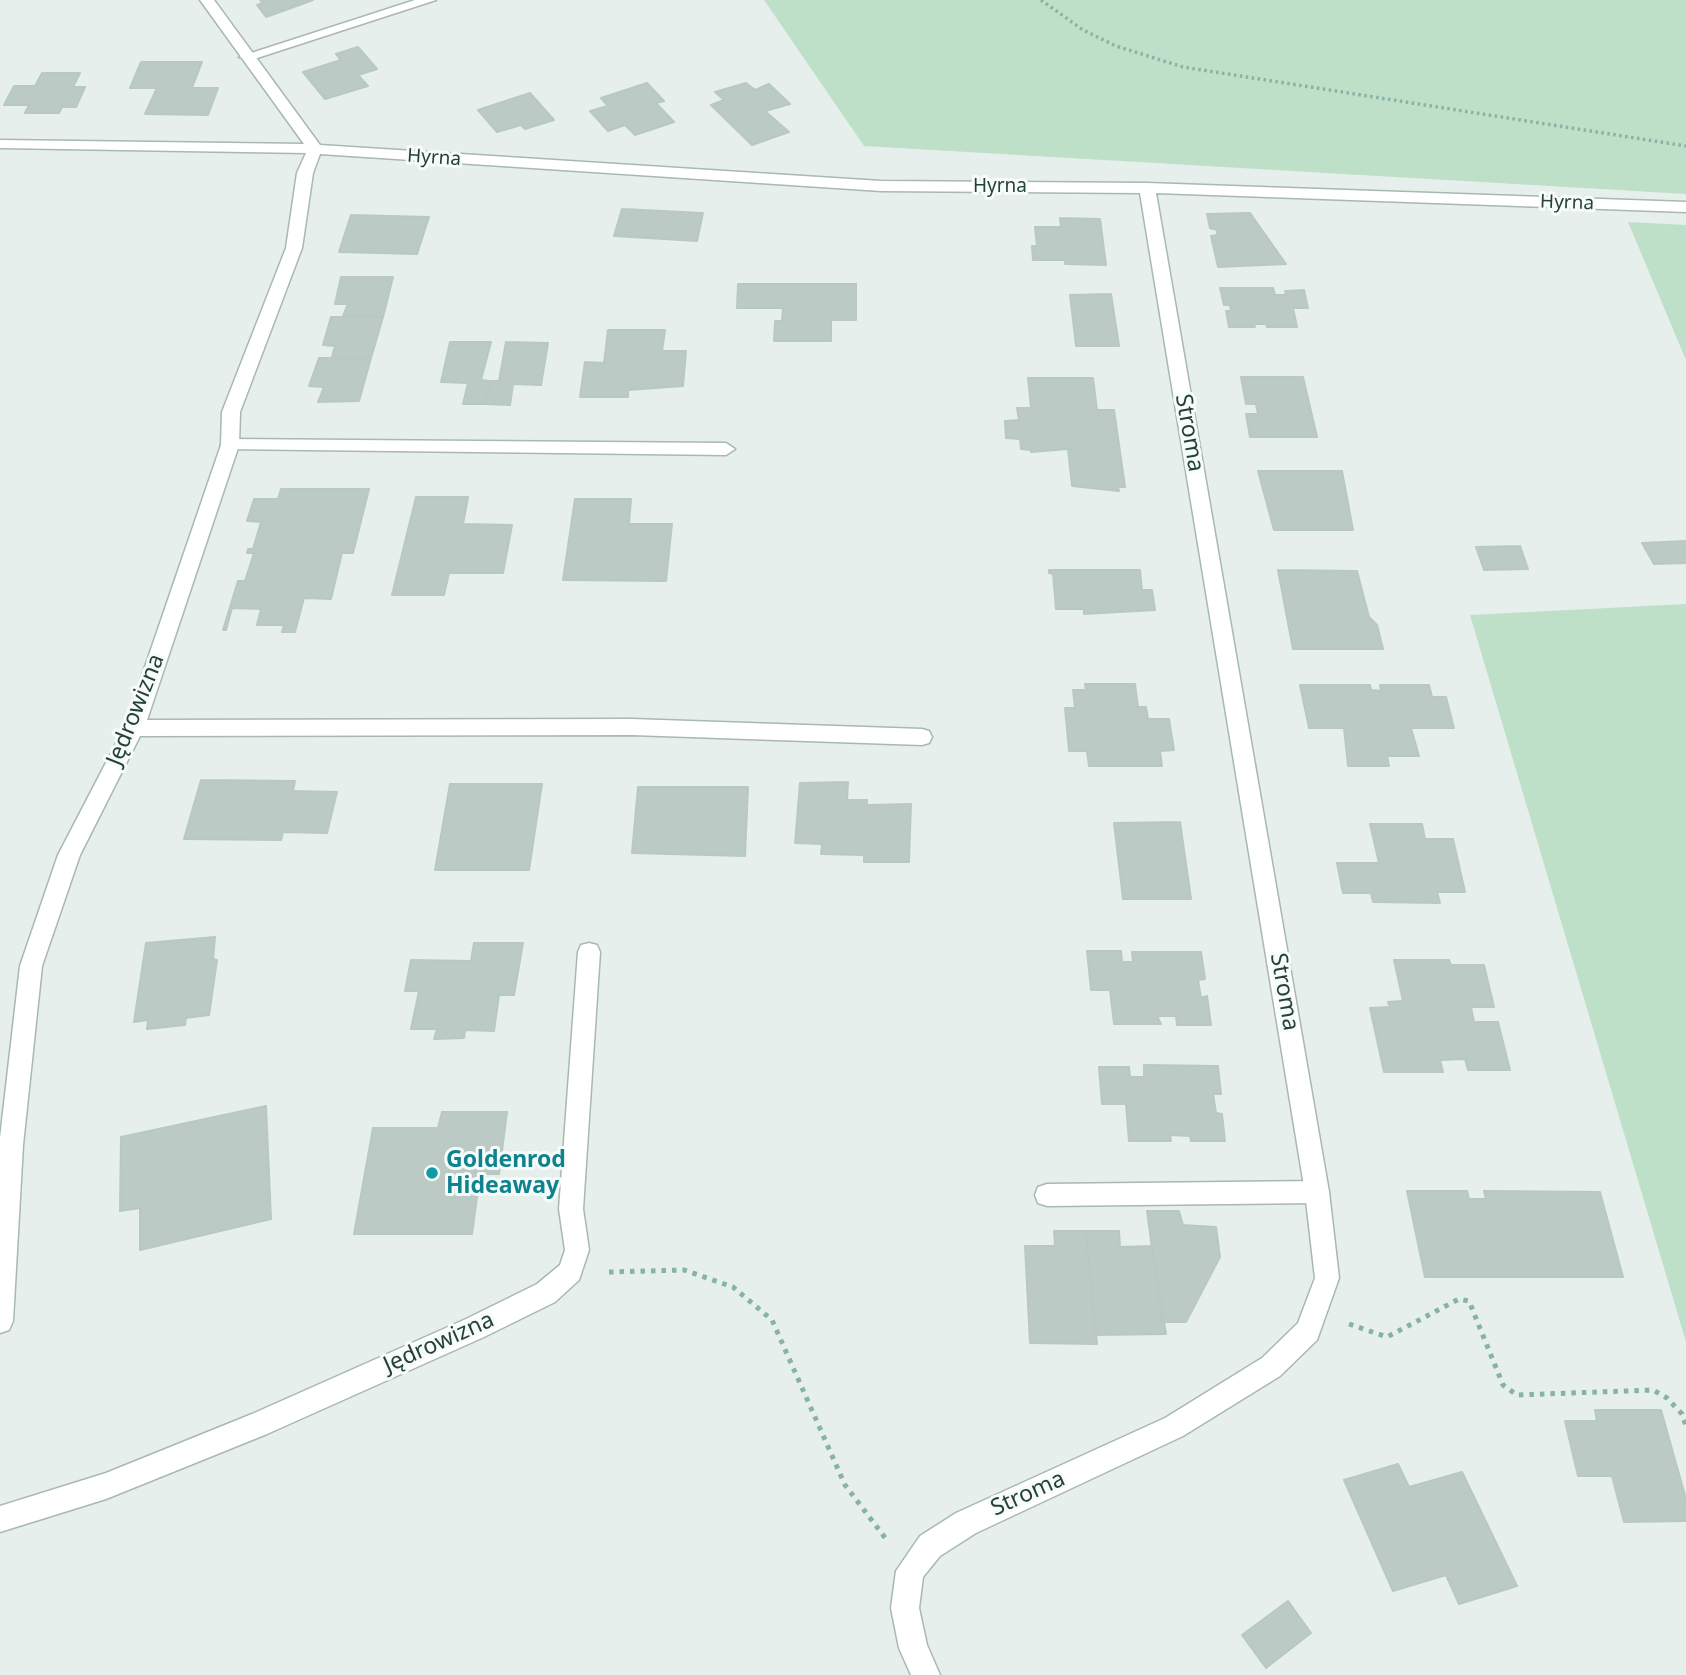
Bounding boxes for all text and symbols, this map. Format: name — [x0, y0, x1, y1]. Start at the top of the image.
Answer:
street label: Hyrna — [406, 145, 462, 171]
street label: Hyrna — [973, 176, 1027, 198]
street label: Hyrna — [1540, 191, 1594, 215]
street label: Stroma — [1169, 392, 1209, 474]
street label: Jędrowizna — [101, 650, 171, 770]
street label: Stroma — [1264, 951, 1304, 1033]
place label: Goldenrod Hideaway — [446, 1146, 566, 1200]
marker: Goldenrod Hideaway — [424, 1165, 440, 1181]
street label: Jędrowizna — [380, 1306, 498, 1380]
street label: Stroma — [987, 1465, 1069, 1523]

